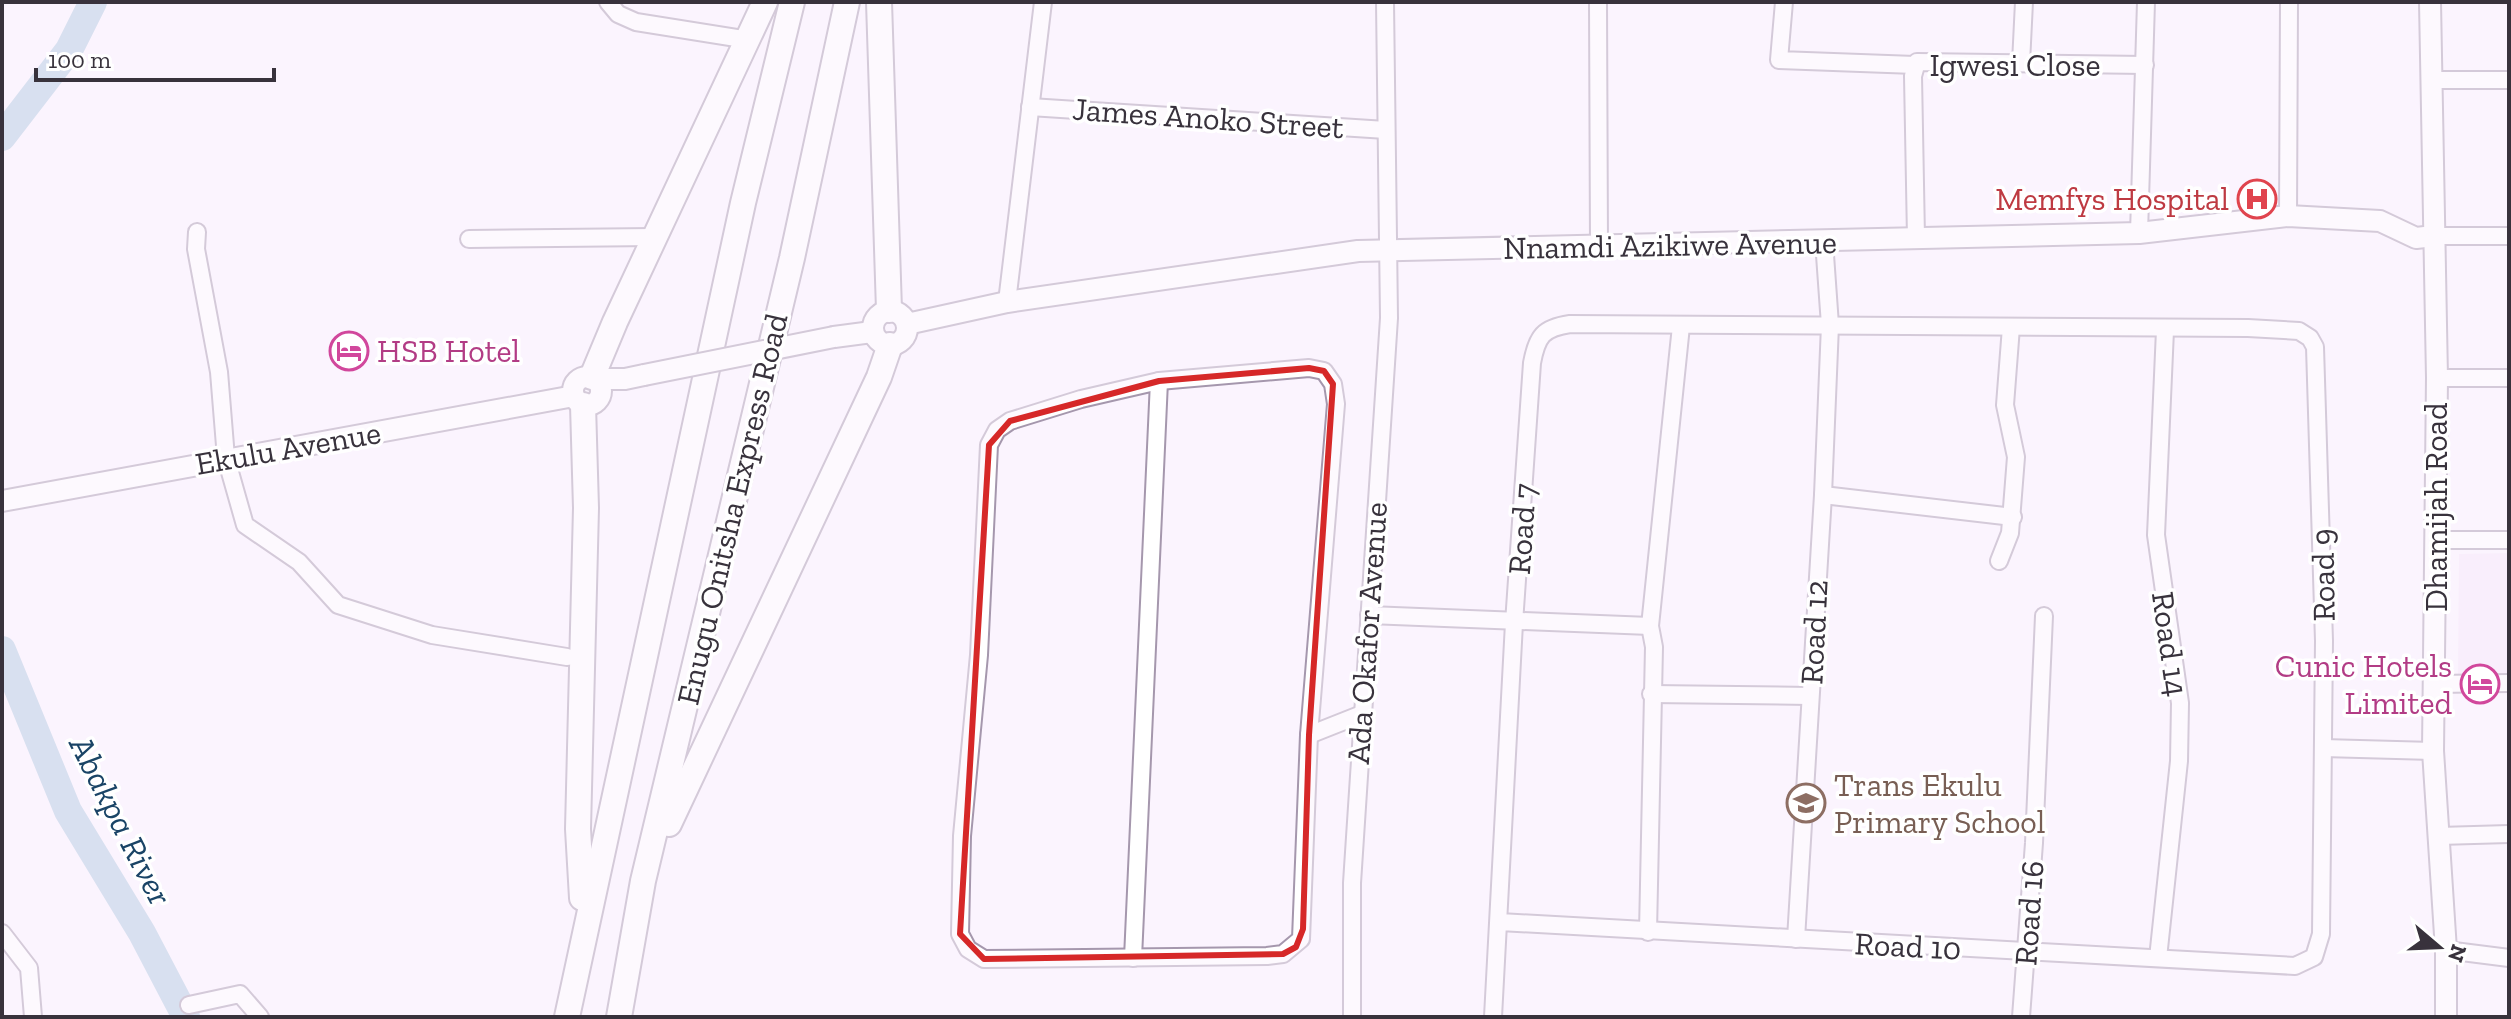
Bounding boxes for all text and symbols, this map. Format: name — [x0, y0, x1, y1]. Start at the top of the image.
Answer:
scale bar — [36, 32, 274, 82]
text: 100 m — [48, 45, 111, 74]
street label: Igwesi Close — [1929, 46, 2101, 84]
street label: James Anoko Street — [1071, 90, 1345, 146]
hospital icon: Memfys Hospital — [2236, 178, 2278, 220]
place label: Memfys Hospital — [1995, 180, 2229, 218]
street label: Nnamdi Azikiwe Avenue — [1503, 223, 1837, 267]
street label: Enugu Onitsha Express Road — [668, 309, 796, 708]
hotel icon: HSB Hotel — [328, 330, 370, 372]
place label: HSB Hotel — [377, 332, 520, 370]
street label: Dhamijah Road — [2417, 402, 2455, 612]
street label: Ekulu Avenue — [192, 413, 384, 483]
street label: Road 7 — [1500, 482, 1544, 576]
street label: Ada Okafor Avenue — [1339, 501, 1395, 765]
street label: Road 9 — [2303, 528, 2343, 622]
street label: Road 12 — [1792, 579, 1836, 685]
street label: Road 14 — [2144, 589, 2196, 699]
place label: Cunic Hotels Limited — [2275, 647, 2452, 722]
hotel icon: Cunic Hotels Limited — [2459, 663, 2501, 705]
water label: Abakpa River — [60, 728, 181, 912]
place label: Trans Ekulu Primary School — [1834, 766, 2045, 841]
school or university icon: Trans Ekulu Primary School — [1785, 782, 1827, 824]
street label: Road 16 — [2006, 859, 2052, 967]
north arrow — [2399, 907, 2479, 987]
street label: Road 10 — [1854, 924, 1962, 968]
text: N — [2442, 941, 2473, 966]

